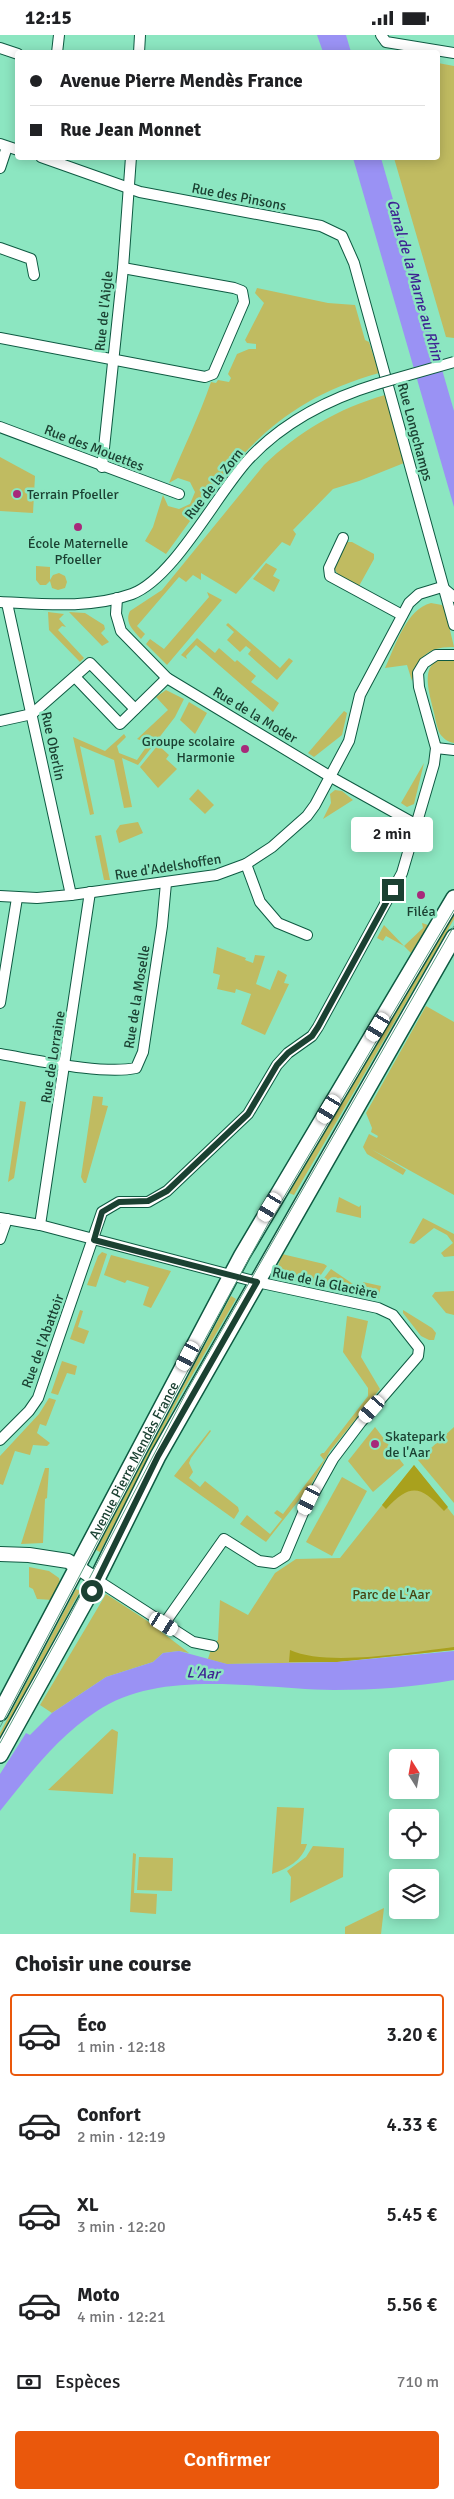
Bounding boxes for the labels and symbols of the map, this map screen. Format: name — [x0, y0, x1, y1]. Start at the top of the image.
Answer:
street label: Rue des Pinsons — [190, 179, 288, 215]
water label: Canal de la Marne au Rhin — [383, 197, 447, 363]
street label: Rue de l'Aigle — [91, 270, 117, 352]
street label: Rue Longchamps — [394, 381, 436, 483]
street label: Rue des Mouettes — [42, 421, 146, 475]
street label: Rue de la Zorn — [181, 445, 247, 523]
place label: Terrain Pfoeller — [27, 486, 119, 503]
marker: Terrain Pfoeller — [11, 488, 23, 500]
marker: École Maternelle Pfoeller — [72, 521, 84, 533]
place label: École Maternelle Pfoeller — [28, 535, 128, 568]
street label: Rue de la Moder — [210, 683, 301, 747]
street label: Rue Oberlin — [37, 710, 69, 782]
place label: Groupe scolaire Harmonie — [142, 733, 235, 766]
marker: Groupe scolaire Harmonie — [239, 743, 251, 755]
callout: 2 min — [352, 817, 434, 853]
street label: Rue d'Adelshoffen — [114, 850, 222, 884]
route end — [382, 879, 404, 901]
marker: Filéa — [415, 889, 427, 901]
place label: Filéa — [406, 903, 436, 920]
street label: Rue de la Moselle — [120, 944, 154, 1050]
street label: Rue de Lorraine — [37, 1010, 69, 1104]
car — [363, 1010, 392, 1044]
car — [314, 1092, 343, 1126]
car — [255, 1190, 284, 1224]
street label: Rue de la Glacière — [271, 1264, 379, 1302]
street label: Rue de l'Abattoir — [18, 1291, 68, 1390]
car — [174, 1339, 201, 1373]
street label: Avenue Pierre Mendès France — [85, 1378, 182, 1542]
car — [356, 1393, 387, 1425]
place label: Skatepark de l'Aar — [385, 1428, 445, 1461]
marker: Skatepark de l'Aar — [369, 1438, 381, 1450]
car — [295, 1483, 322, 1517]
route start — [81, 1580, 103, 1602]
park label: Parc de L'Aar — [352, 1586, 431, 1603]
car — [147, 1610, 180, 1638]
water label: L'Aar — [186, 1663, 222, 1683]
north arrow — [389, 1749, 439, 1799]

